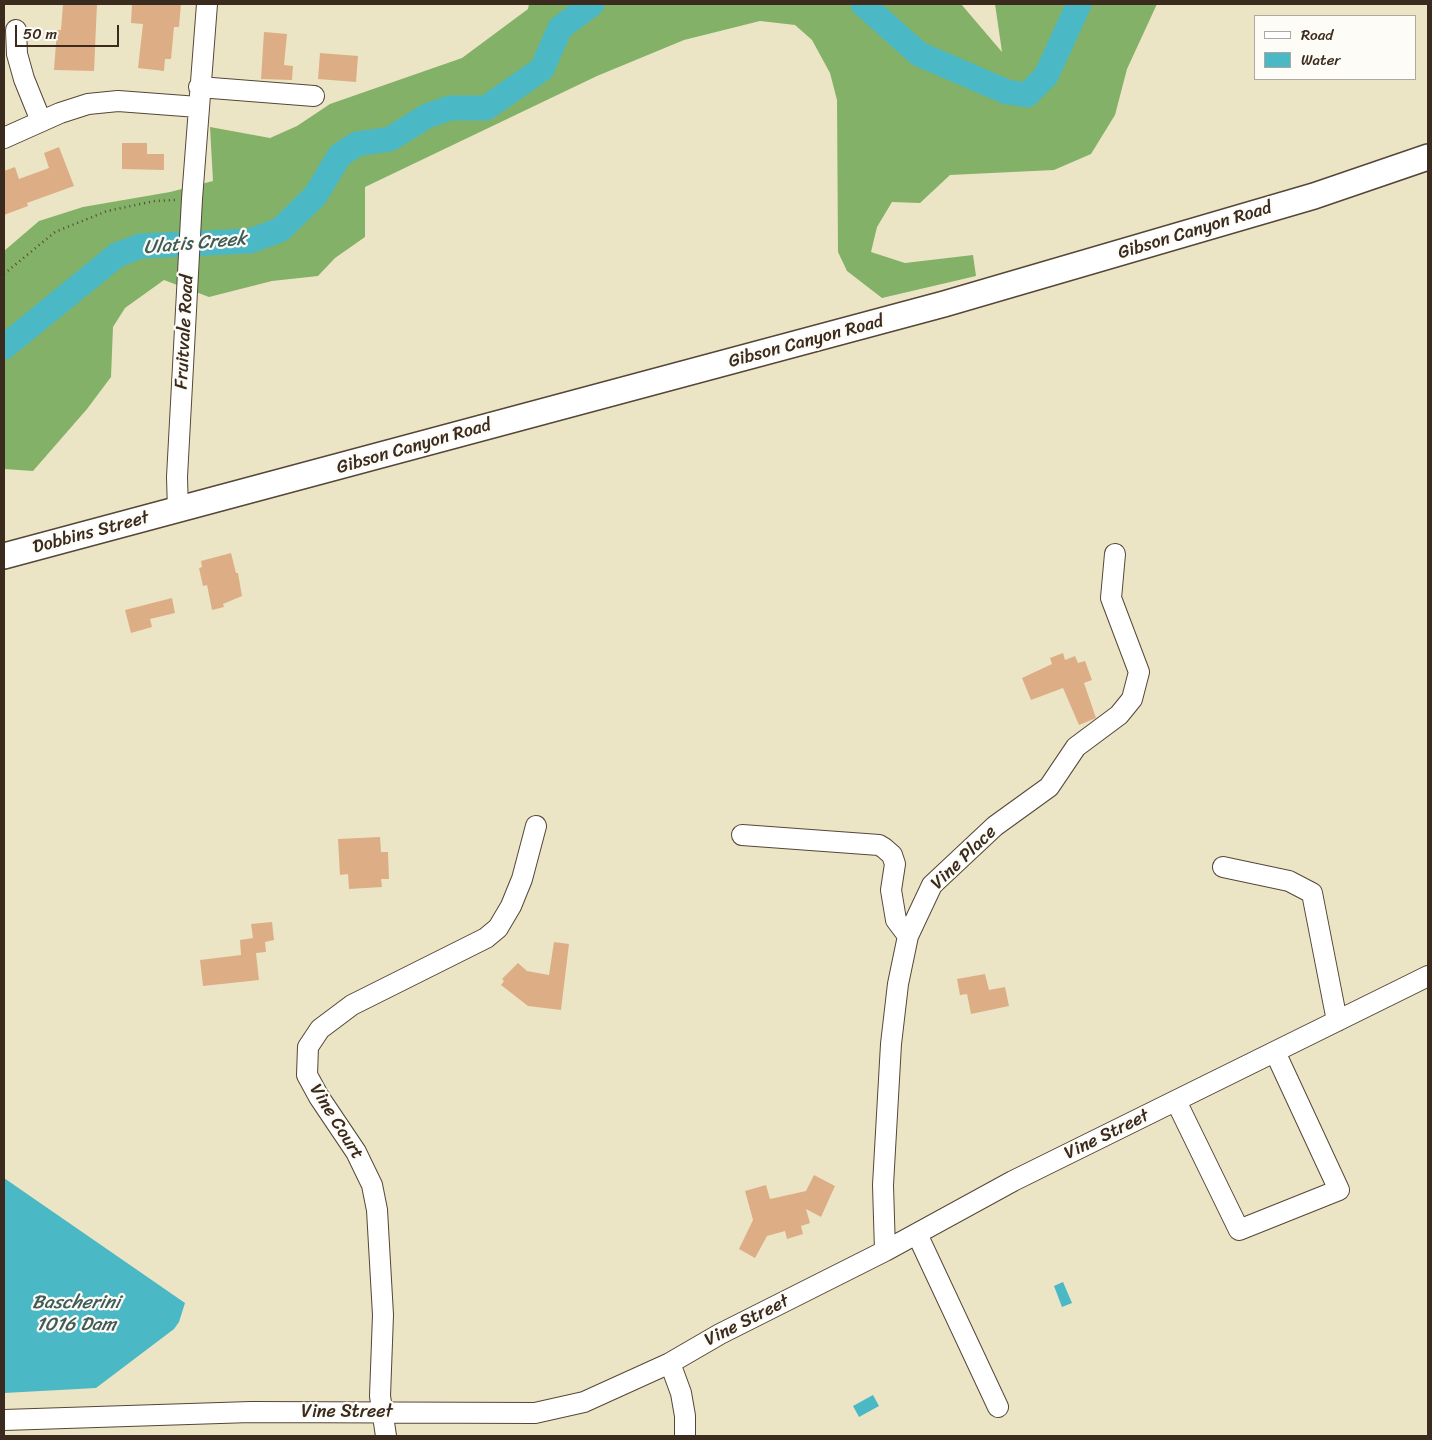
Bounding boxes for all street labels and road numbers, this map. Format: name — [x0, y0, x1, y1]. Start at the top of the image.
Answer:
street label: Gibson Canyon Road — [1116, 197, 1274, 265]
street label: Fruitvale Road — [171, 274, 199, 390]
street label: Gibson Canyon Road — [726, 311, 886, 373]
street label: Gibson Canyon Road — [334, 415, 494, 479]
street label: Dobbins Street — [31, 507, 151, 559]
street label: Vine Place — [927, 822, 1001, 894]
street label: Vine Court — [304, 1080, 368, 1164]
street label: Vine Street — [1061, 1105, 1153, 1165]
street label: Vine Street — [701, 1291, 793, 1351]
street label: Vine Street — [301, 1401, 393, 1423]

